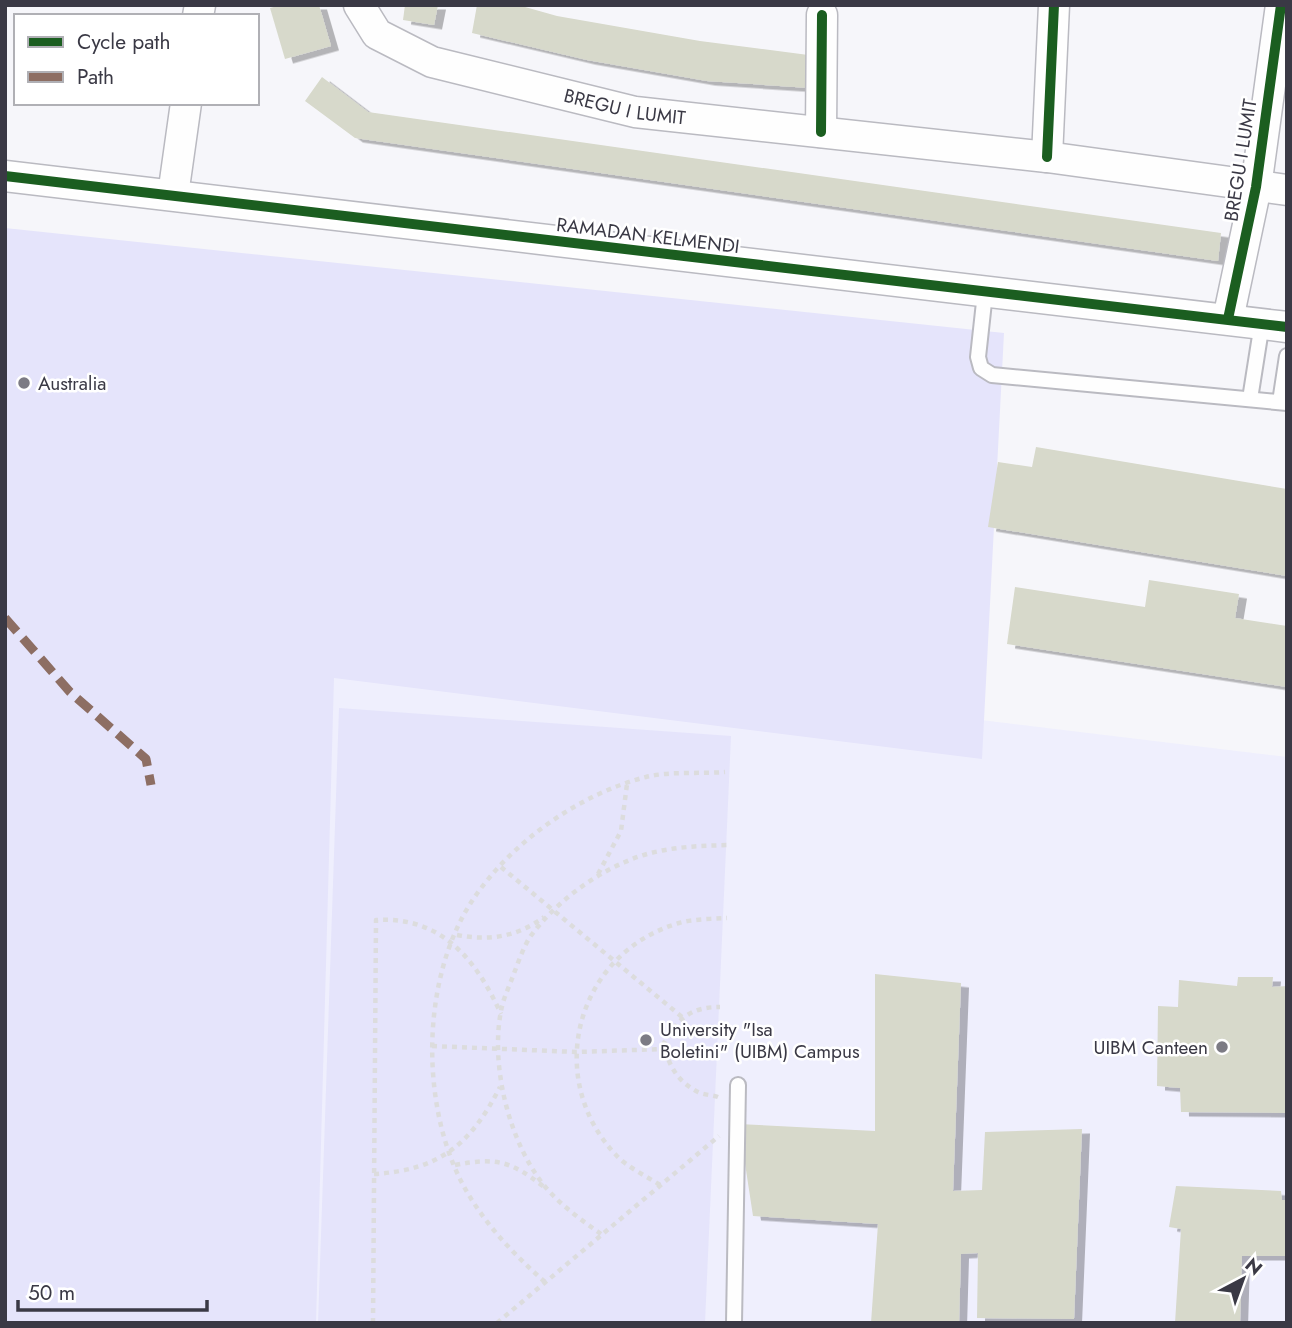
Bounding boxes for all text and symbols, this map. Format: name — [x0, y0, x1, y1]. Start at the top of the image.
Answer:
legend — [14, 14, 259, 105]
text: Cycle path — [77, 27, 170, 57]
text: Path — [77, 62, 114, 92]
street label: BREGU I LUMIT — [561, 82, 687, 131]
street label: BREGU I LUMIT — [1217, 97, 1264, 223]
street label: RAMADAN KELMENDI — [555, 211, 741, 260]
place label: Australia — [38, 370, 106, 397]
marker: Australia — [16, 375, 32, 391]
place label: University "Isa Boletini" (UIBM) Campus — [660, 1016, 860, 1065]
marker: University "Isa Boletini" (UIBM) Campus — [638, 1032, 654, 1048]
place label: UIBM Canteen — [1094, 1034, 1208, 1061]
marker: UIBM Canteen — [1214, 1039, 1230, 1055]
north arrow — [1208, 1244, 1278, 1314]
text: N — [1239, 1251, 1268, 1282]
scale bar — [18, 1268, 206, 1312]
text: 50 m — [28, 1278, 75, 1308]

